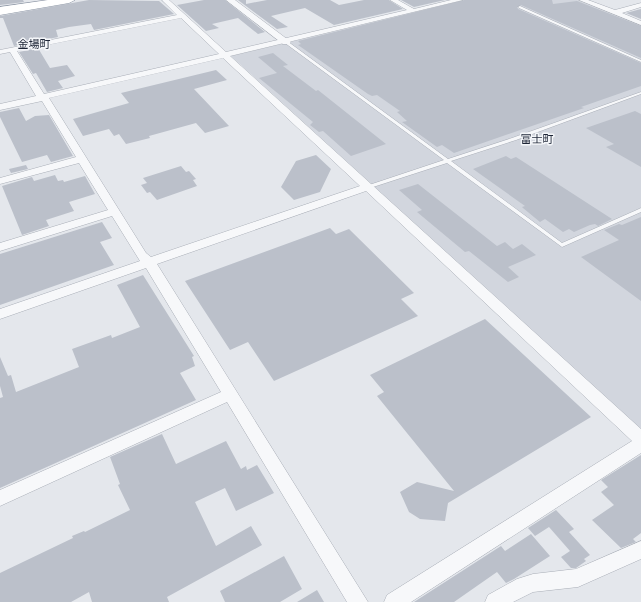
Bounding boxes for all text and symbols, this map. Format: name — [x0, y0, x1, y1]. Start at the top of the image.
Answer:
district label: 金場町 — [18, 37, 51, 51]
district label: 富士町 — [521, 132, 554, 146]

